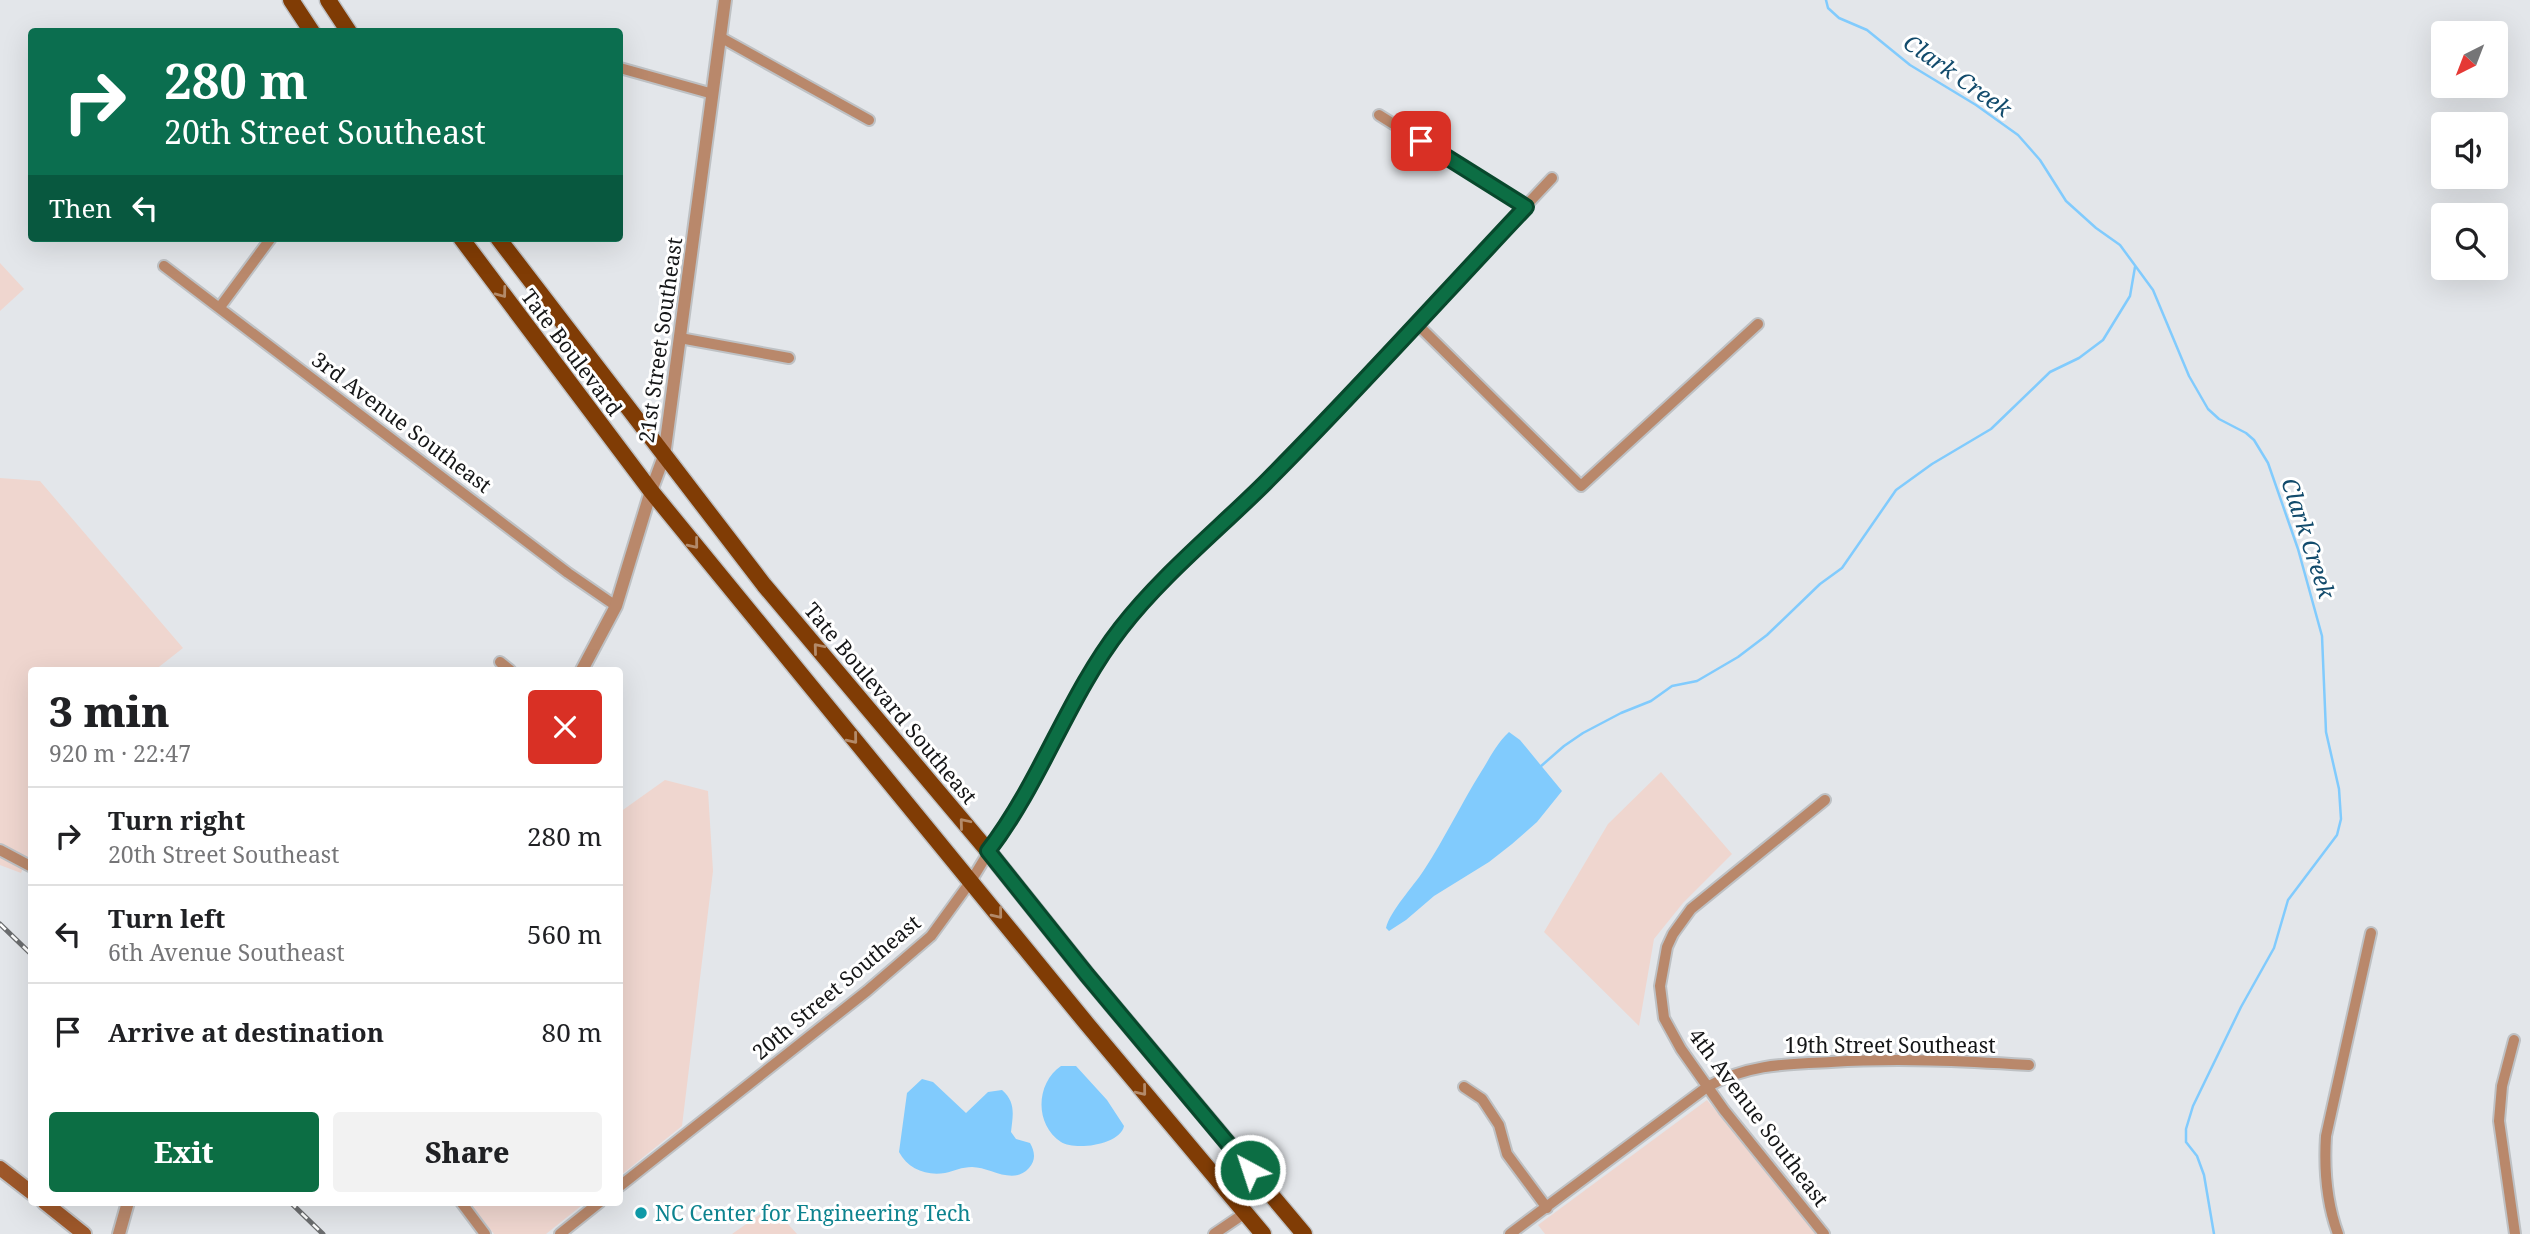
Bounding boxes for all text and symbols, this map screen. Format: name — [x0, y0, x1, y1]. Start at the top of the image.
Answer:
north arrow — [2431, 21, 2508, 98]
map controls — [2431, 21, 2508, 280]
water label: Clark Creek — [1898, 26, 2019, 124]
text: 280 m — [164, 47, 308, 113]
icon: right — [49, 56, 140, 147]
text: 20th Street Southeast — [164, 110, 486, 153]
pin — [1391, 111, 1451, 171]
button: sound — [2431, 112, 2508, 189]
icon: arrive — [1402, 122, 1440, 160]
icon: left — [126, 189, 164, 227]
text: Then — [49, 190, 112, 226]
button: search — [2431, 203, 2508, 280]
street label: 21st Street Southeast — [632, 235, 688, 445]
street label: Tate Boulevard — [515, 283, 629, 421]
one-way arrow — [493, 285, 506, 297]
street label: 3rd Avenue Southeast — [307, 345, 497, 499]
water label: Clark Creek — [2274, 474, 2344, 603]
one-way arrow — [686, 535, 698, 548]
street label: Tate Boulevard Southeast — [798, 596, 984, 810]
one-way arrow — [814, 644, 826, 657]
text: 3 min — [49, 682, 170, 739]
button: close — [528, 690, 602, 764]
one-way arrow — [845, 731, 858, 743]
text: 920 m · 22:47 — [49, 737, 191, 769]
text: Turn right — [108, 802, 245, 838]
icon: right — [49, 817, 87, 855]
text: 280 m — [527, 818, 602, 854]
one-way arrow — [960, 818, 972, 831]
text: 20th Street Southeast — [108, 838, 339, 870]
text: Turn left — [108, 900, 225, 936]
one-way arrow — [990, 906, 1002, 919]
street label: 20th Street Southeast — [746, 908, 926, 1066]
icon: left — [49, 915, 87, 953]
text: 560 m — [527, 916, 602, 952]
text: 6th Avenue Southeast — [108, 936, 345, 968]
icon: arrive — [49, 1013, 87, 1051]
text: Arrive at destination — [108, 1014, 384, 1050]
text: 80 m — [542, 1014, 602, 1050]
street label: 4th Avenue Southeast — [1683, 1022, 1835, 1212]
street label: 19th Street Southeast — [1784, 1031, 1996, 1059]
one-way arrow — [1134, 1082, 1146, 1095]
button: Exit — [49, 1112, 319, 1192]
button: Share — [333, 1112, 602, 1192]
position arrow — [1213, 1133, 1287, 1207]
place label: NC Center for Engineering Tech — [655, 1199, 971, 1227]
marker: NC Center for Engineering Tech — [633, 1205, 649, 1221]

